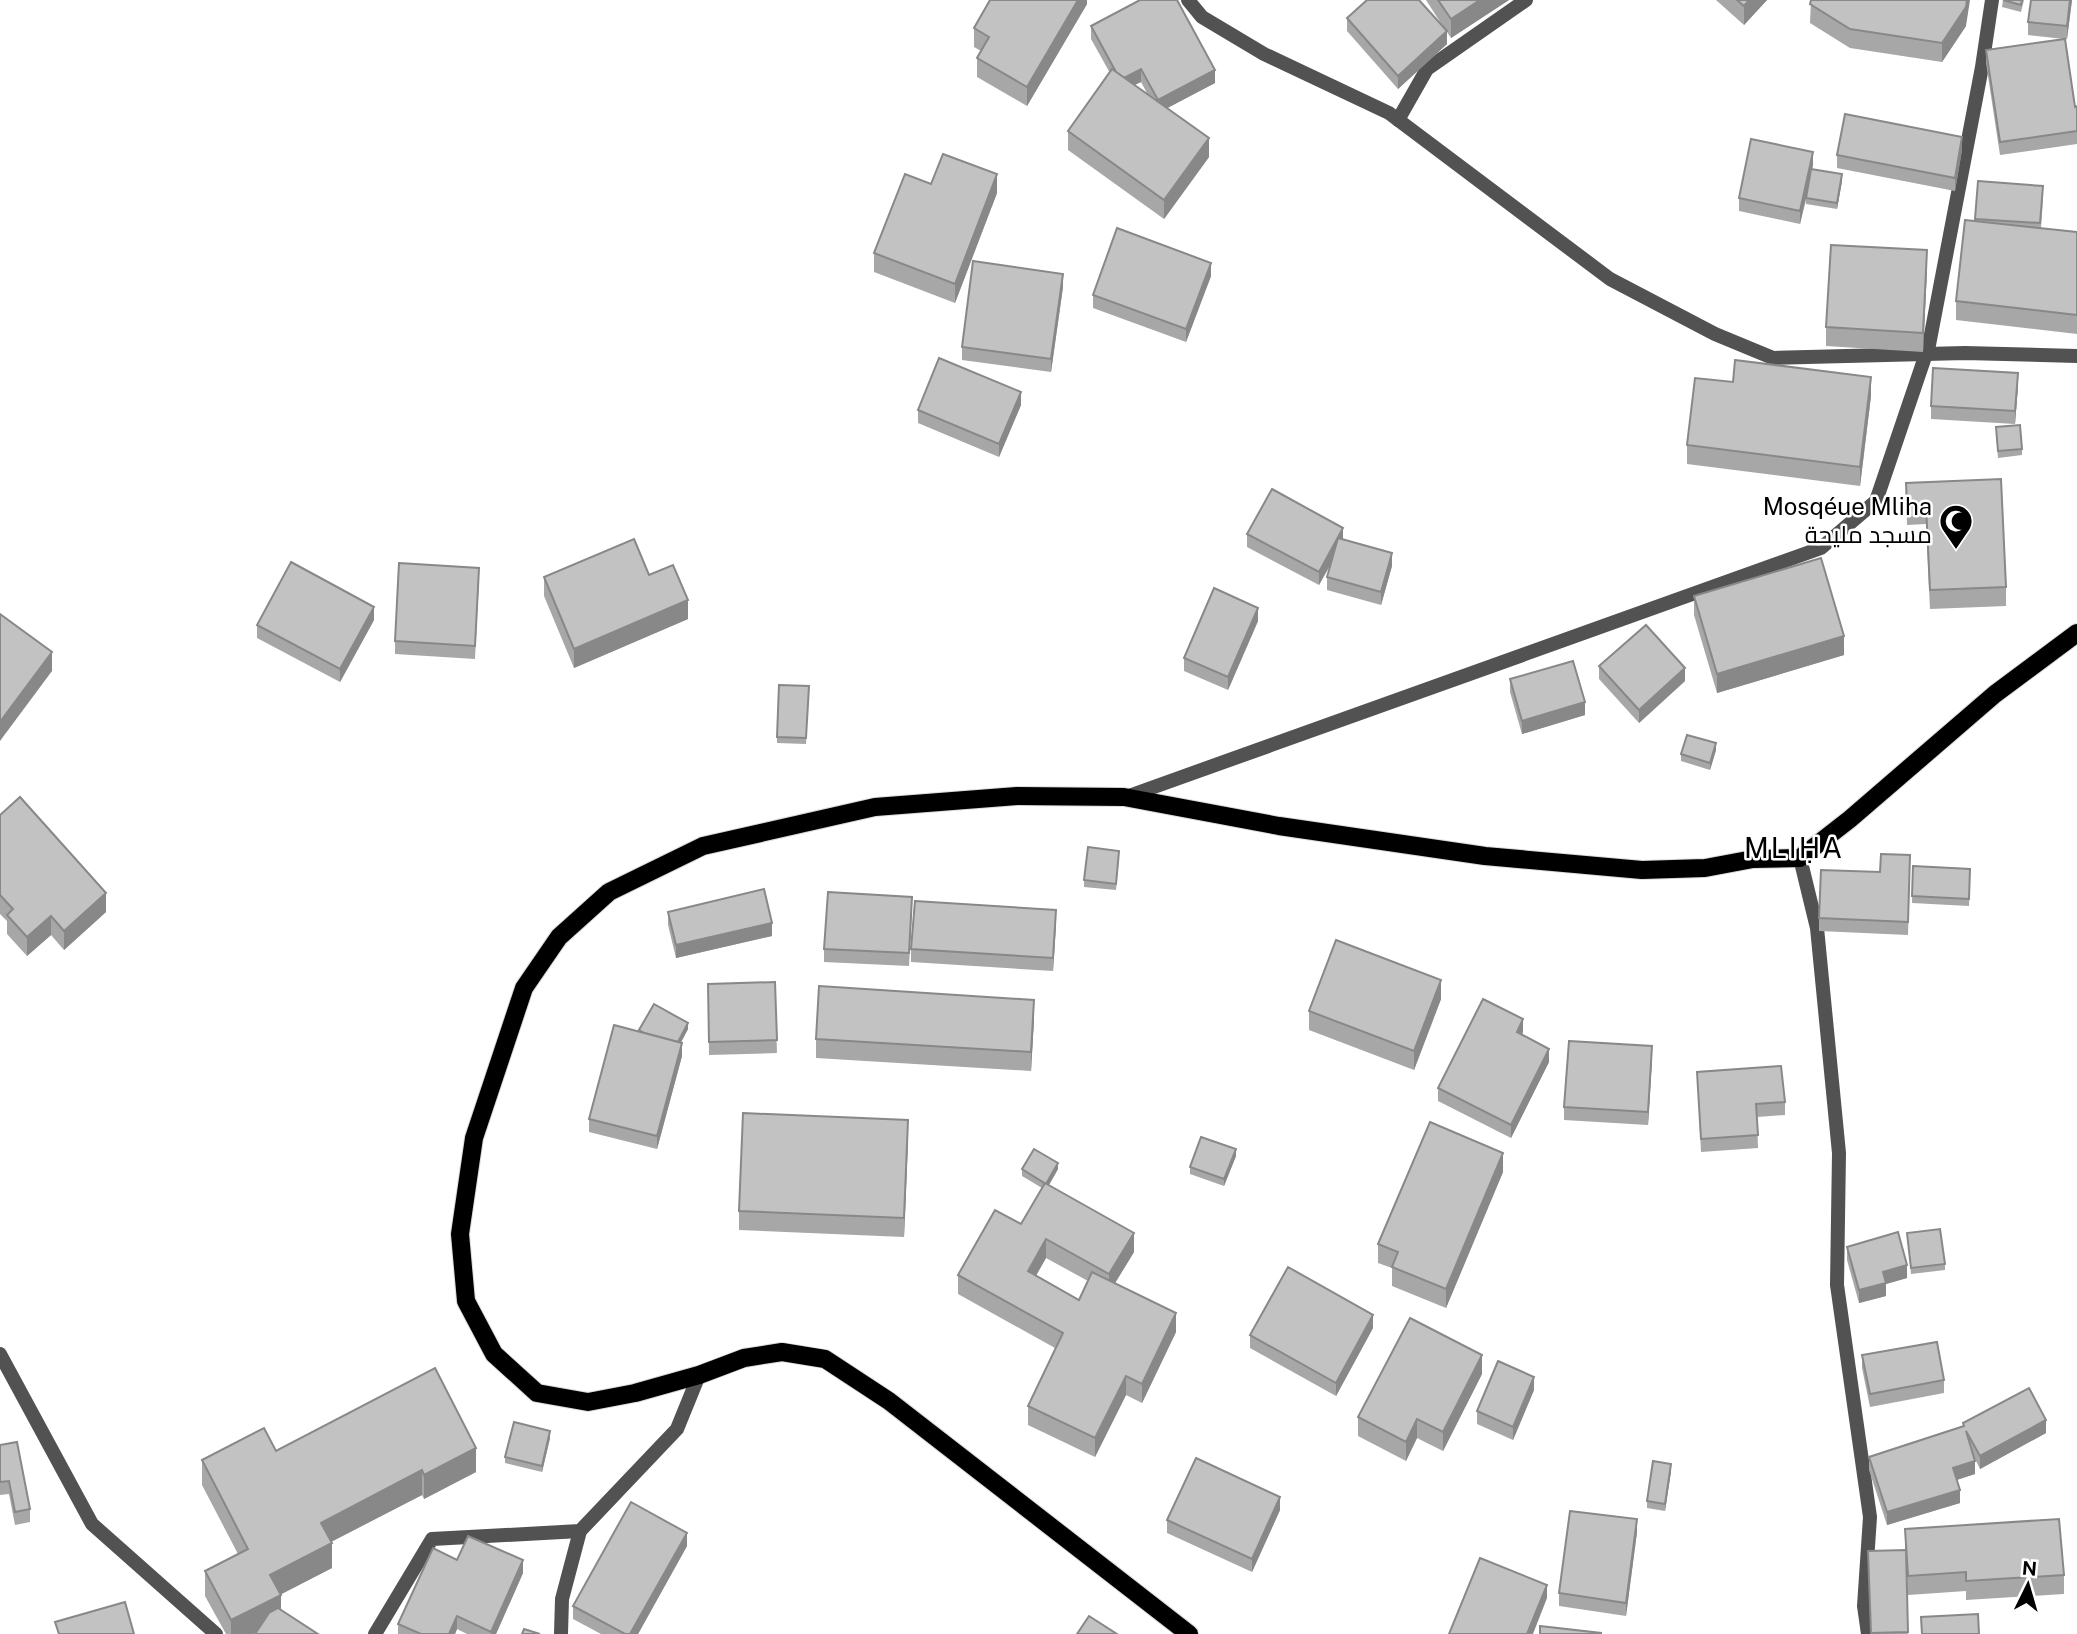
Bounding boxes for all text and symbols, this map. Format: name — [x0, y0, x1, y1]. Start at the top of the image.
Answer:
place label: Mosqéue Mliha مسجد مليحة — [1763, 492, 1932, 548]
mosque icon: Mosqéue Mliha مسجد مليحة — [1937, 502, 1975, 551]
district label: MLIḤA — [1744, 831, 1844, 864]
north arrow — [1993, 1550, 2063, 1620]
text: N — [2021, 1556, 2038, 1580]

